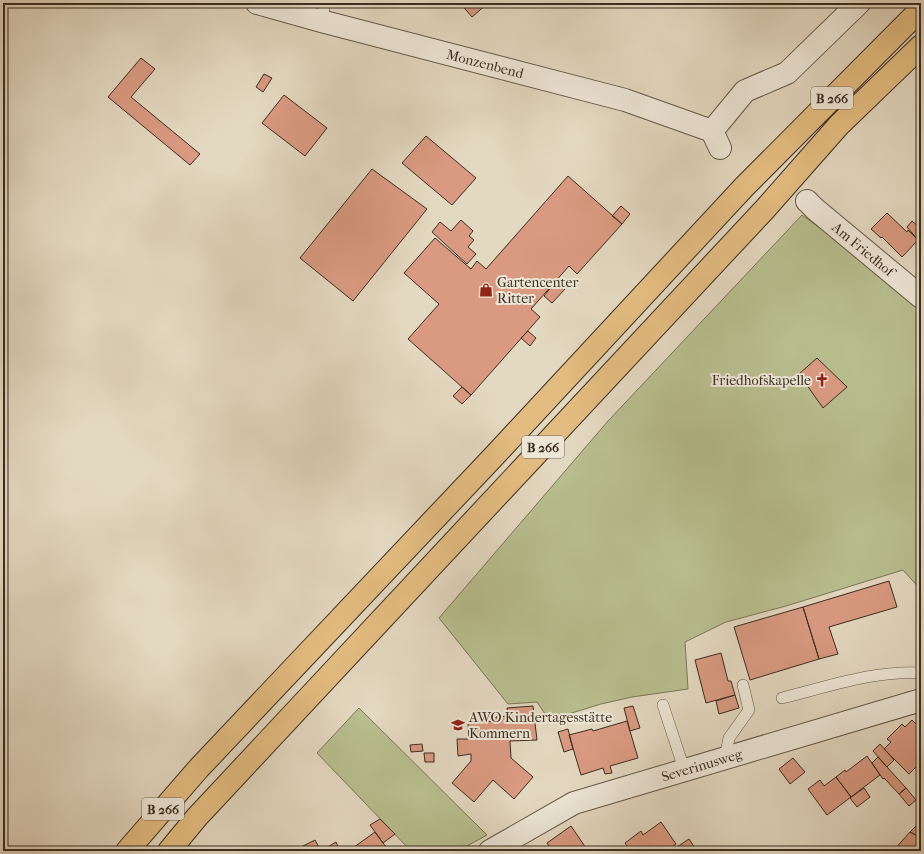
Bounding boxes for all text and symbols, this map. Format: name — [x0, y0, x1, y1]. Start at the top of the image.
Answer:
street label: Monzenbend — [445, 45, 526, 82]
road number: B 266 — [811, 87, 853, 109]
street label: Am Friedhof — [828, 218, 900, 282]
place label: Gartencenter Ritter — [497, 274, 578, 307]
shop icon: Gartencenter Ritter — [478, 282, 494, 298]
place label: Friedhofskapelle — [712, 372, 811, 389]
church icon: Friedhofskapelle — [814, 372, 830, 388]
road number: B 266 — [522, 436, 564, 458]
place label: AWO Kindertagesstätte Kommern — [468, 709, 612, 742]
school or university icon: AWO Kindertagesstätte Kommern — [450, 717, 466, 733]
street label: Severinusweg — [659, 745, 745, 785]
road number: B 266 — [142, 798, 184, 820]

